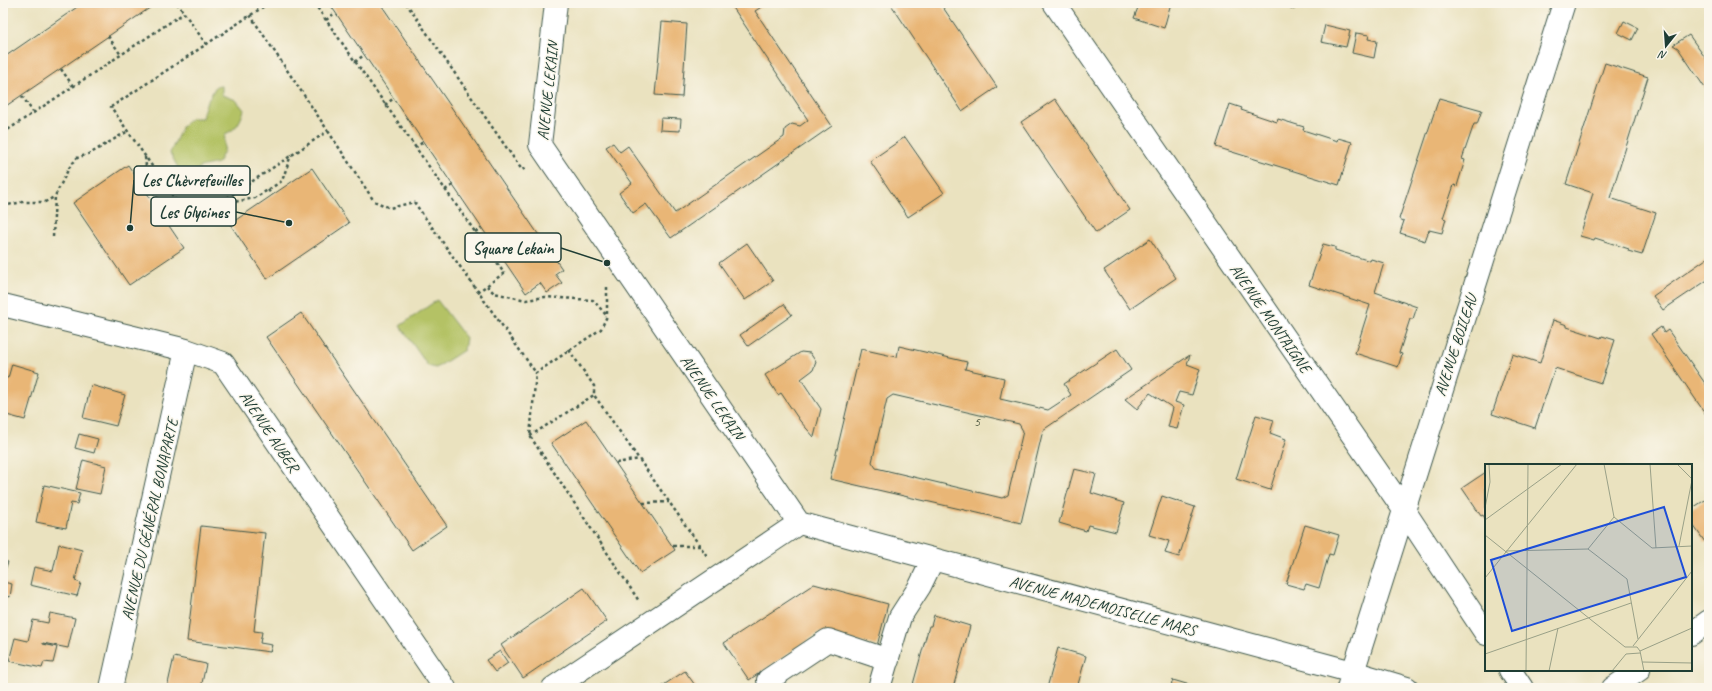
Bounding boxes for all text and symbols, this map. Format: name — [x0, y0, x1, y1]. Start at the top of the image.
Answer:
north arrow — [1646, 26, 1686, 66]
street label: AVENUE LEKAIN — [533, 38, 563, 141]
text: N — [1656, 47, 1668, 63]
callout: Les Chèvrefeuilles — [134, 166, 250, 195]
text: Les Chèvrefeuilles — [142, 170, 244, 191]
callout: Les Glycines — [151, 197, 236, 226]
text: Les Glycines — [159, 202, 231, 223]
callout: Square Lekain — [465, 233, 561, 262]
text: Square Lekain — [473, 238, 555, 259]
street label: AVENUE MONTAIGNE — [1225, 260, 1317, 379]
street label: AVENUE BOILEAU — [1430, 290, 1482, 398]
street label: AVENUE LEKAIN — [676, 351, 750, 446]
street label: AVENUE AUBER — [235, 387, 305, 478]
house number: 5 — [974, 413, 981, 430]
street label: AVENUE DU GÉNÉRAL BONAPARTE — [117, 414, 183, 622]
inset map — [1485, 464, 1692, 671]
street label: AVENUE MADEMOISELLE MARS — [1007, 571, 1200, 641]

